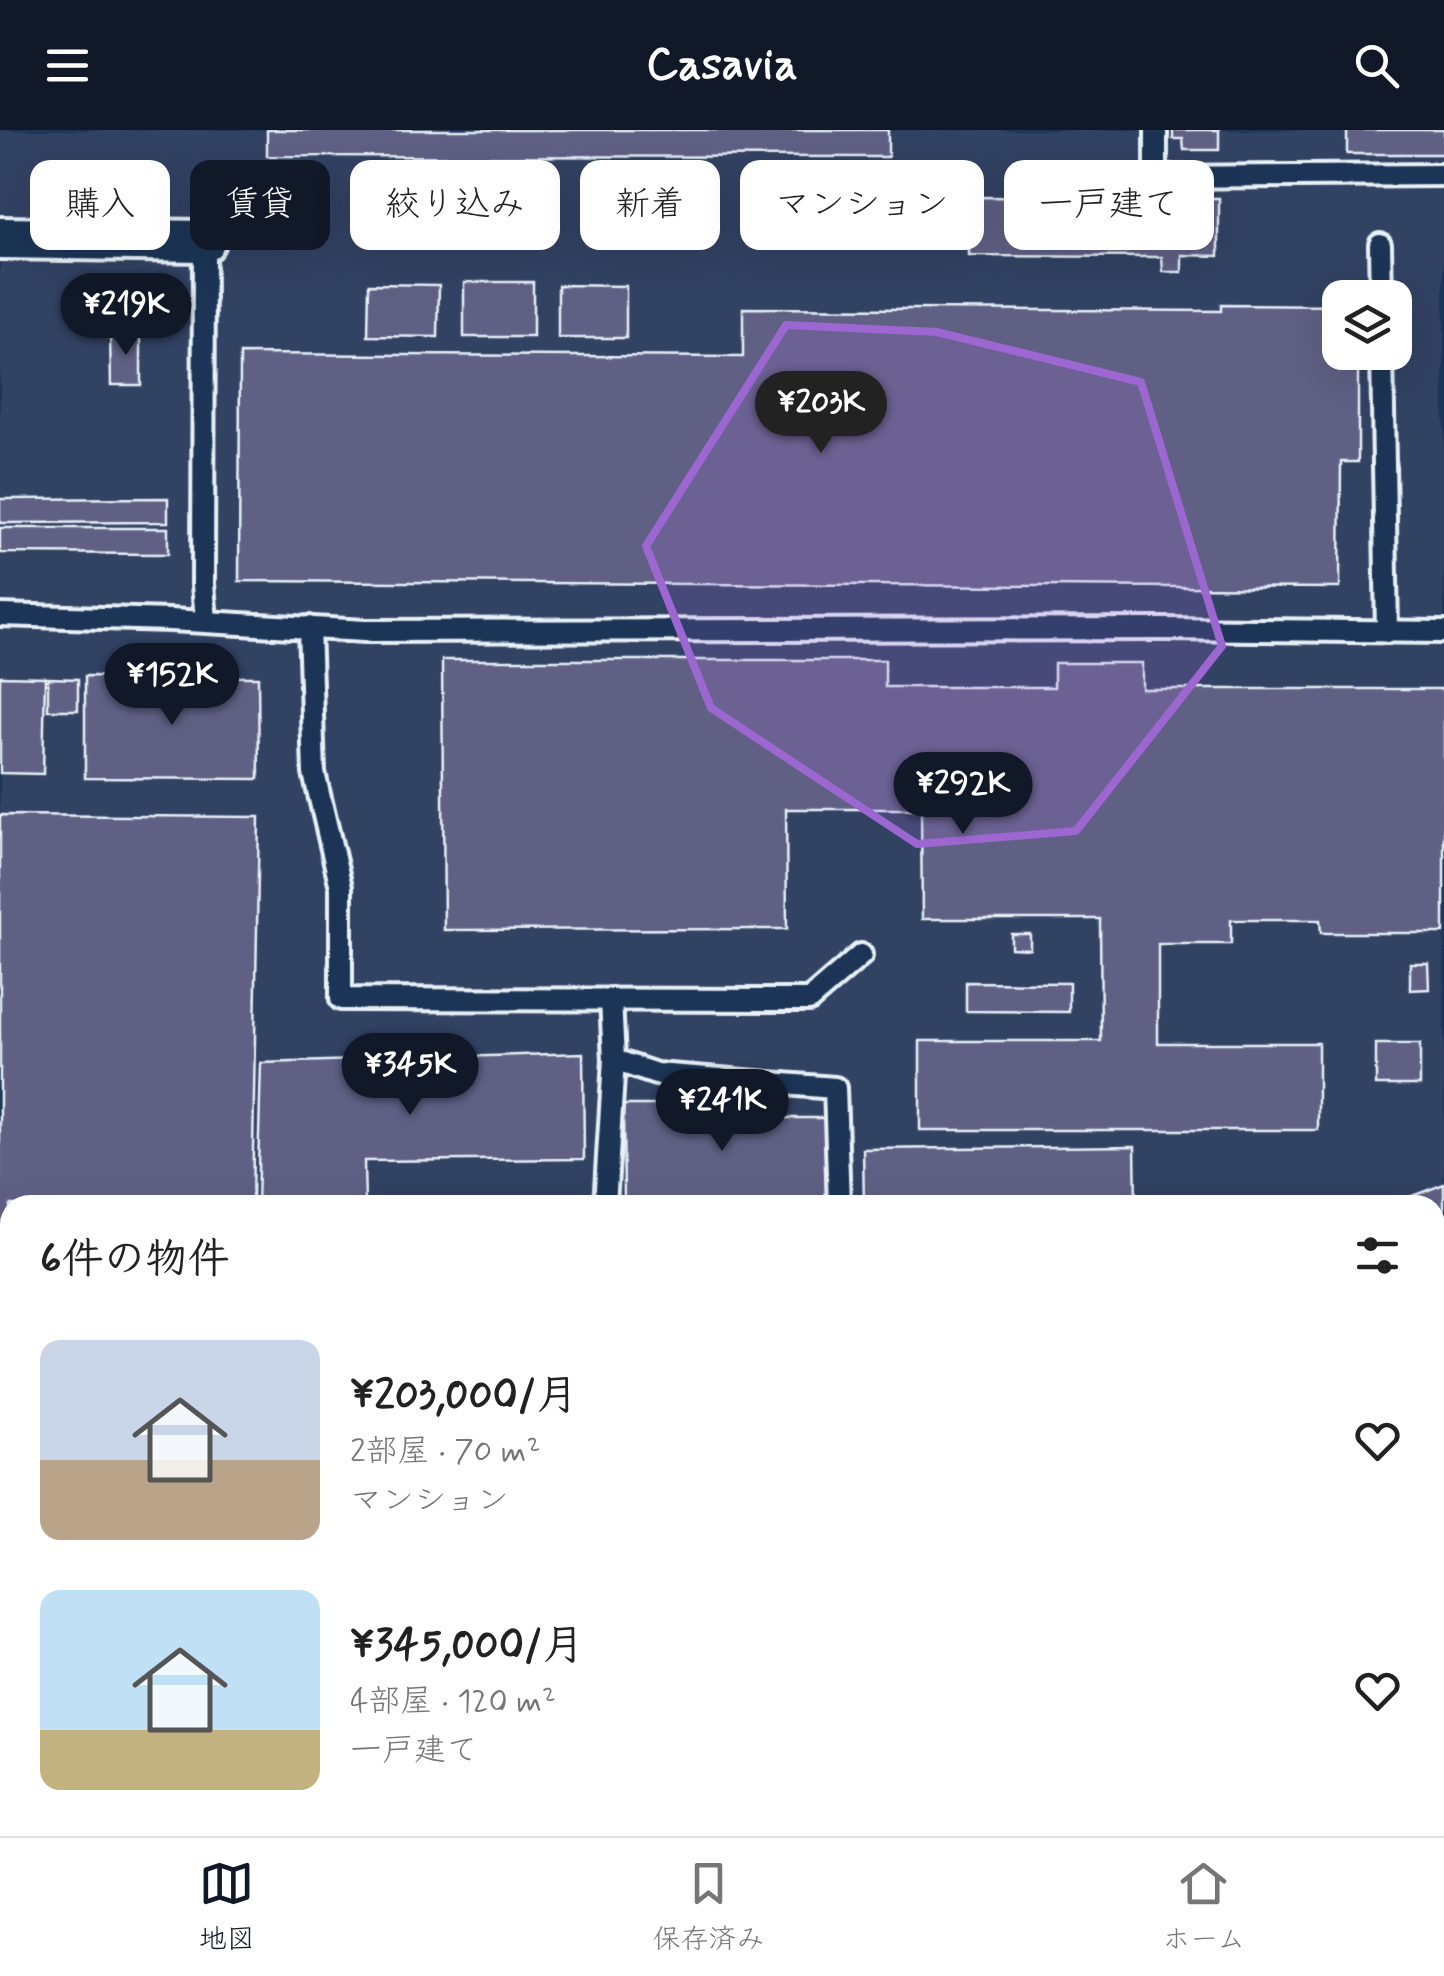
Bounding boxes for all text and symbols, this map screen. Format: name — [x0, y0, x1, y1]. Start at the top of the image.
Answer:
text: Casavia — [646, 36, 798, 95]
icon: menu — [40, 38, 95, 93]
icon: search — [1349, 38, 1404, 93]
chip: 購入 — [30, 160, 170, 250]
chip: 賃貸 — [190, 160, 330, 250]
chip: 絞り込み — [350, 160, 560, 250]
chip: 新着 — [580, 160, 720, 250]
chip: マンション — [740, 160, 984, 250]
chip: 一戸建て — [1004, 160, 1214, 250]
pin: ¥219K — [56, 273, 196, 358]
map controls — [1322, 280, 1412, 370]
button: layers — [1322, 280, 1412, 370]
text: ¥219K — [82, 284, 170, 326]
pin: ¥203K — [751, 371, 891, 456]
text: ¥203K — [777, 382, 865, 424]
pin: ¥152K — [102, 643, 242, 728]
text: ¥152K — [126, 654, 218, 696]
pin: ¥292K — [893, 752, 1033, 837]
text: ¥292K — [916, 763, 1010, 805]
pin: ¥345K — [340, 1033, 480, 1118]
text: ¥345K — [364, 1044, 456, 1086]
pin: ¥241K — [652, 1069, 792, 1154]
text: ¥241K — [678, 1080, 766, 1122]
icon: filters — [1350, 1228, 1405, 1283]
text: 6件の物件 — [40, 1233, 230, 1288]
text: ¥203,000/月 — [350, 1369, 578, 1424]
icon: home — [120, 1380, 240, 1500]
icon: heart — [1350, 1413, 1405, 1468]
text: 2部屋 · 70 m² — [350, 1431, 540, 1473]
text: マンション — [350, 1480, 509, 1522]
text: ¥345,000/月 — [350, 1619, 584, 1674]
icon: home — [120, 1630, 240, 1750]
icon: heart — [1350, 1663, 1405, 1718]
text: 4部屋 · 120 m² — [350, 1681, 556, 1723]
text: 一戸建て — [350, 1730, 478, 1772]
tab: 地図 — [199, 1856, 255, 1959]
tab: 保存済み — [653, 1856, 765, 1959]
tab: ホーム — [1162, 1856, 1245, 1959]

